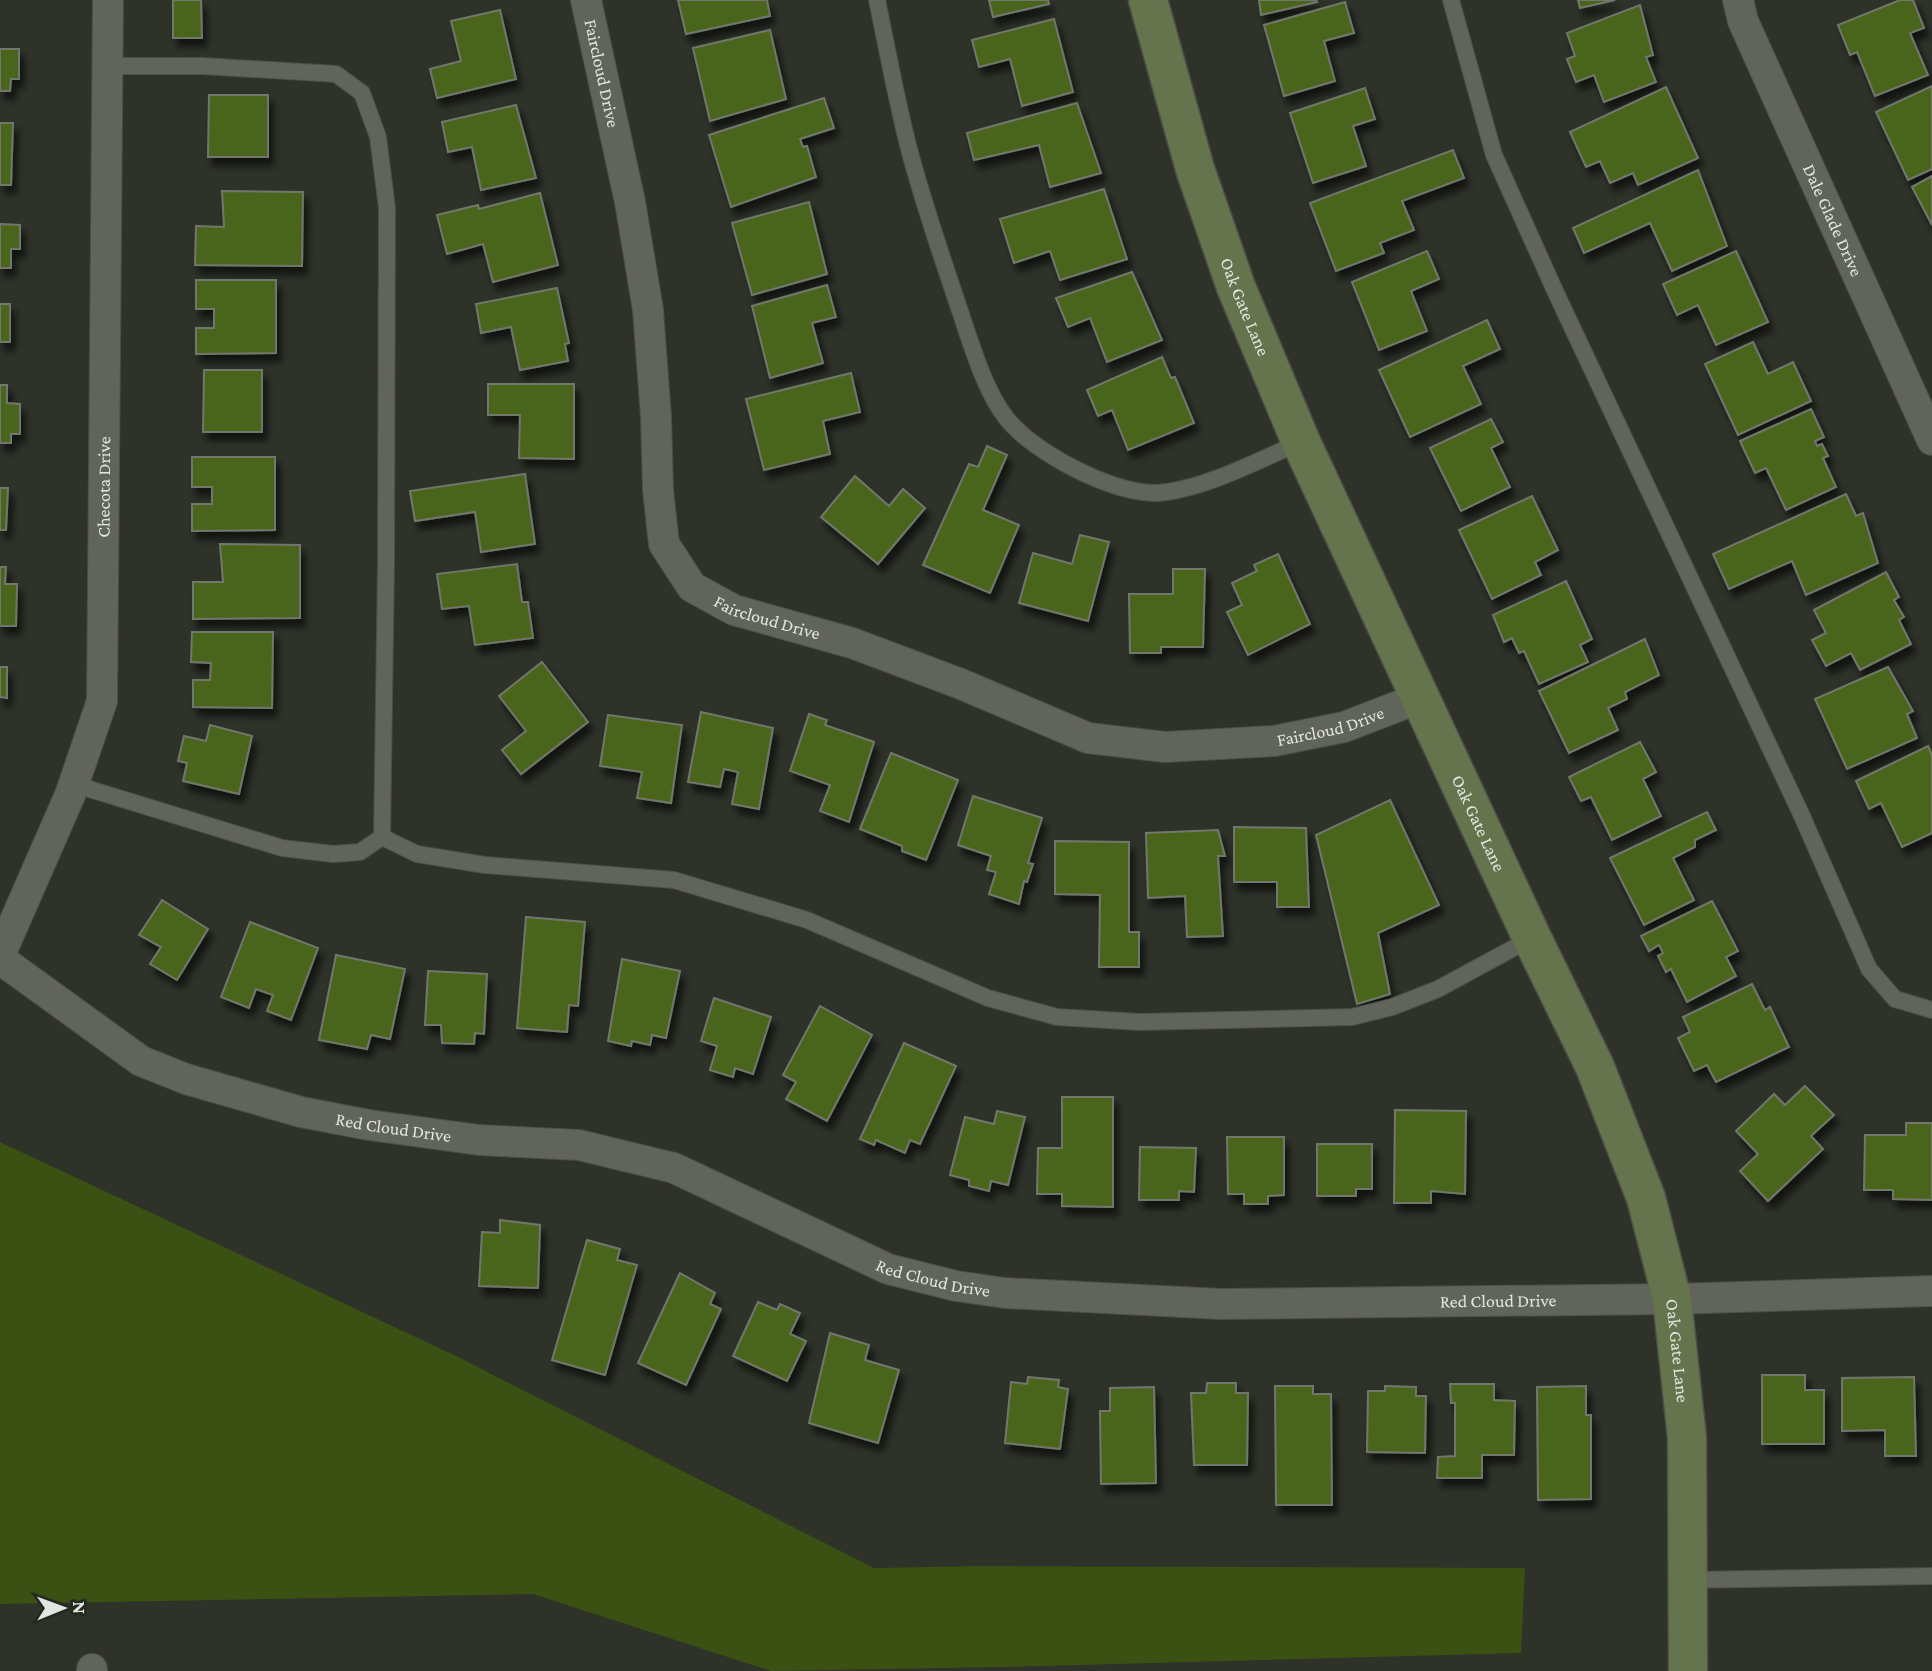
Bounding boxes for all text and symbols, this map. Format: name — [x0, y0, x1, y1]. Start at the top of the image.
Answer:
street label: Faircloud Drive — [580, 17, 623, 129]
street label: Dale Glade Drive — [1799, 161, 1867, 279]
street label: Oak Gate Lane — [1217, 255, 1274, 359]
street label: Checota Drive — [93, 436, 114, 538]
street label: Faircloud Drive — [711, 591, 823, 644]
street label: Faircloud Drive — [1275, 703, 1387, 750]
street label: Oak Gate Lane — [1448, 772, 1510, 875]
street label: Red Cloud Drive — [334, 1109, 453, 1146]
street label: Red Cloud Drive — [873, 1255, 991, 1301]
street label: Red Cloud Drive — [1440, 1290, 1557, 1312]
street label: Oak Gate Lane — [1662, 1298, 1693, 1404]
north arrow — [28, 1573, 98, 1643]
text: N — [69, 1601, 90, 1614]

